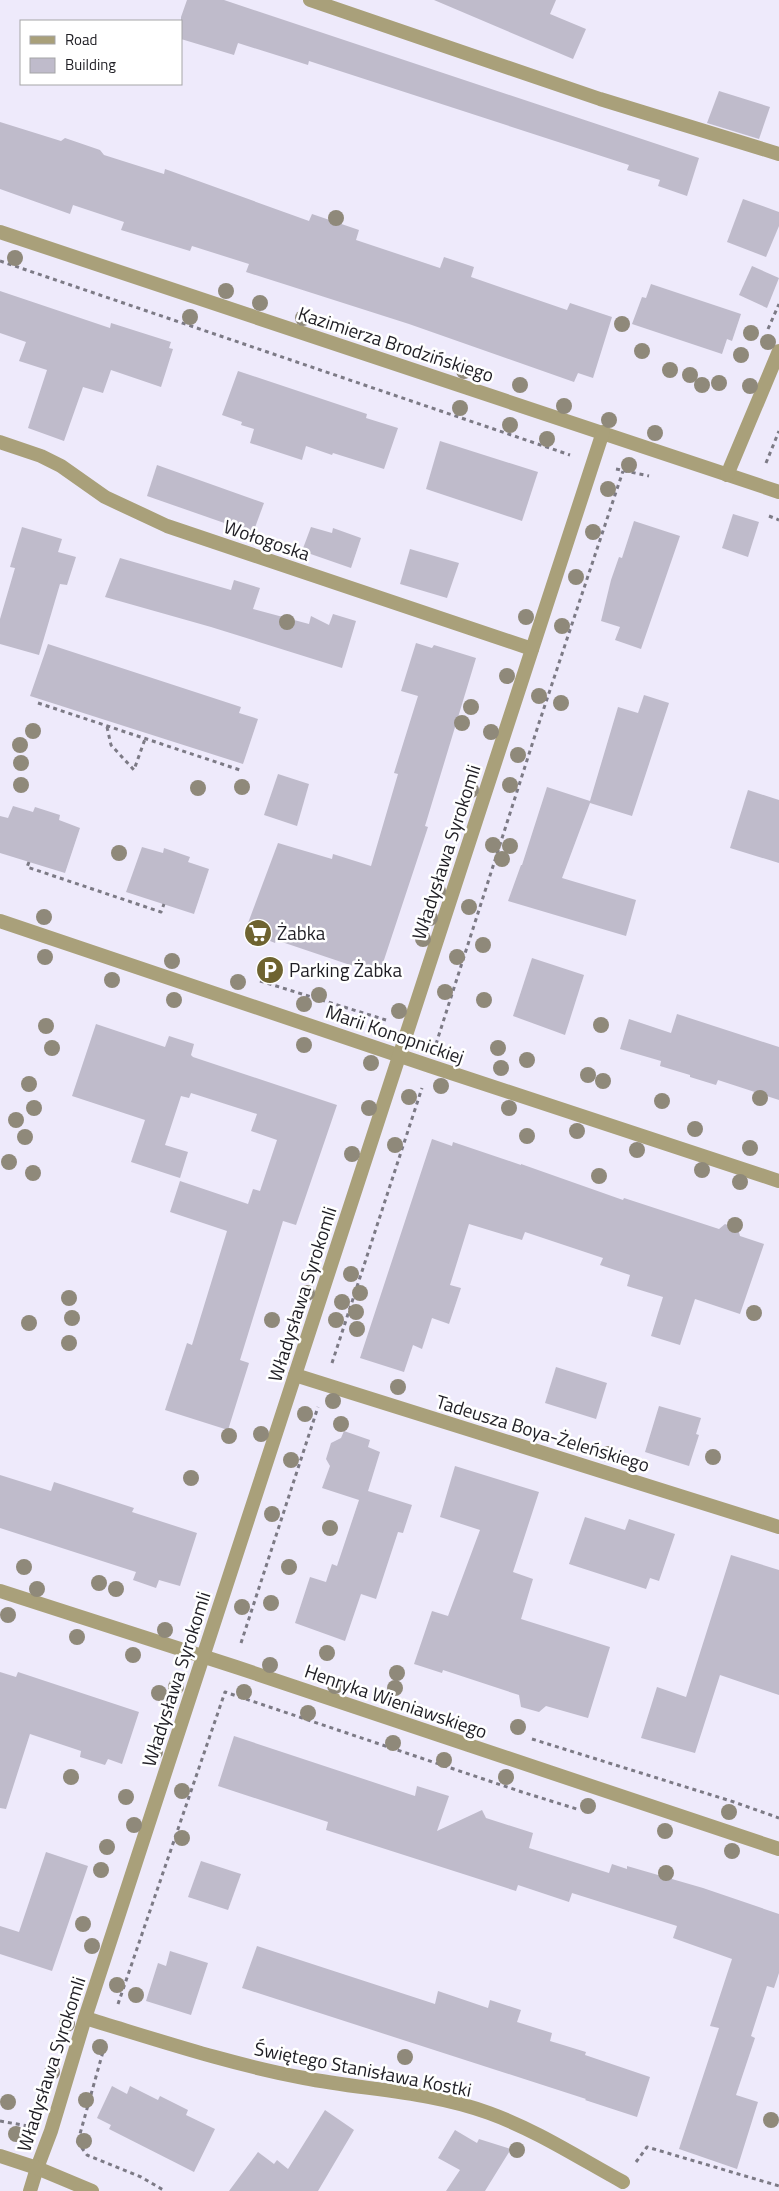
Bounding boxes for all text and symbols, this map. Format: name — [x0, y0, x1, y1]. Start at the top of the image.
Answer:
legend — [20, 20, 182, 85]
text: Road — [65, 28, 97, 51]
text: Building — [65, 53, 116, 76]
street label: Kazimierza Brodzińskiego — [294, 298, 498, 389]
street label: Wołogoska — [220, 511, 315, 568]
street label: Władysława Syrokomli — [404, 760, 488, 943]
supermarket icon: Żabka — [243, 918, 273, 948]
place label: Żabka — [277, 918, 326, 947]
parking icon: Parking Żabka — [255, 955, 285, 985]
place label: Parking Żabka — [289, 955, 402, 984]
street label: Marii Konopnickiej — [322, 996, 468, 1071]
street label: Władysława Syrokomli — [260, 1202, 344, 1385]
street label: Tadeusza Boya-Żeleńskiego — [433, 1386, 653, 1479]
street label: Władysława Syrokomli — [134, 1587, 218, 1770]
street label: Henryka Wieniawskiego — [301, 1656, 491, 1745]
street label: Władysława Syrokomli — [9, 1972, 93, 2155]
street label: Świętego Stanisława Kostki — [252, 2033, 474, 2104]

